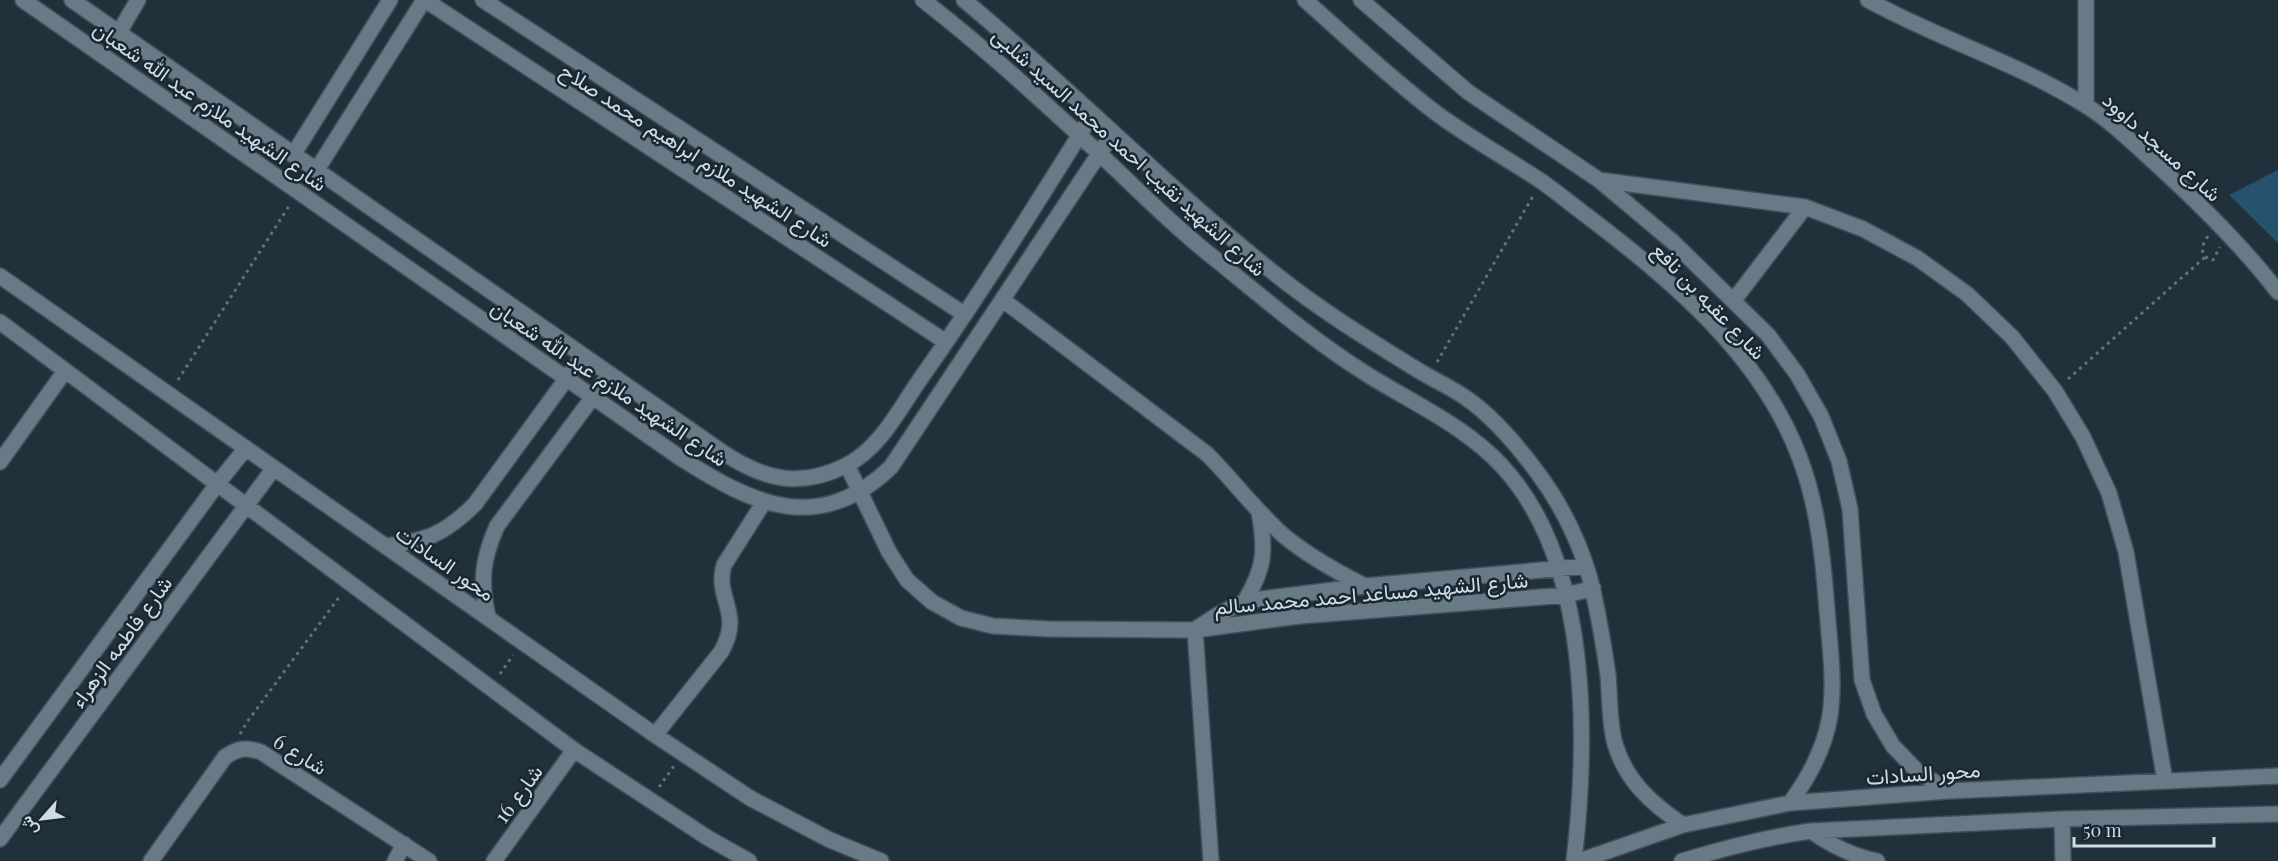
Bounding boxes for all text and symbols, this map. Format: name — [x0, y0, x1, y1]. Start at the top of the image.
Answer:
street label: شارع الشهيد ملازم عبد الله شعبان — [87, 13, 334, 198]
street label: شارع الشهيد نقيب احمد محمد السيد شلبى — [986, 20, 1273, 283]
street label: شارع الشهيد ملازم ابراهيم محمد صلاح — [554, 55, 839, 254]
street label: شارع مسجد داوود — [2096, 85, 2228, 208]
street label: شارع عقبه بن نافع — [1646, 235, 1773, 366]
street label: شارع الشهيد ملازم عبد الله شعبان — [485, 292, 734, 473]
street label: محور السادات — [390, 518, 501, 607]
street label: شارع الشهيد مساعد احمد محمد سالم — [1213, 564, 1529, 622]
street label: شارع فاطمه الزهراء — [63, 569, 179, 714]
street label: شارع 6 — [268, 726, 333, 782]
street label: محور السادات — [1865, 754, 1981, 791]
street label: شارع 16 — [486, 758, 549, 829]
north arrow — [12, 789, 72, 849]
scale bar — [2074, 810, 2214, 848]
text: ش — [15, 813, 42, 840]
text: 50 m — [2083, 818, 2122, 842]

